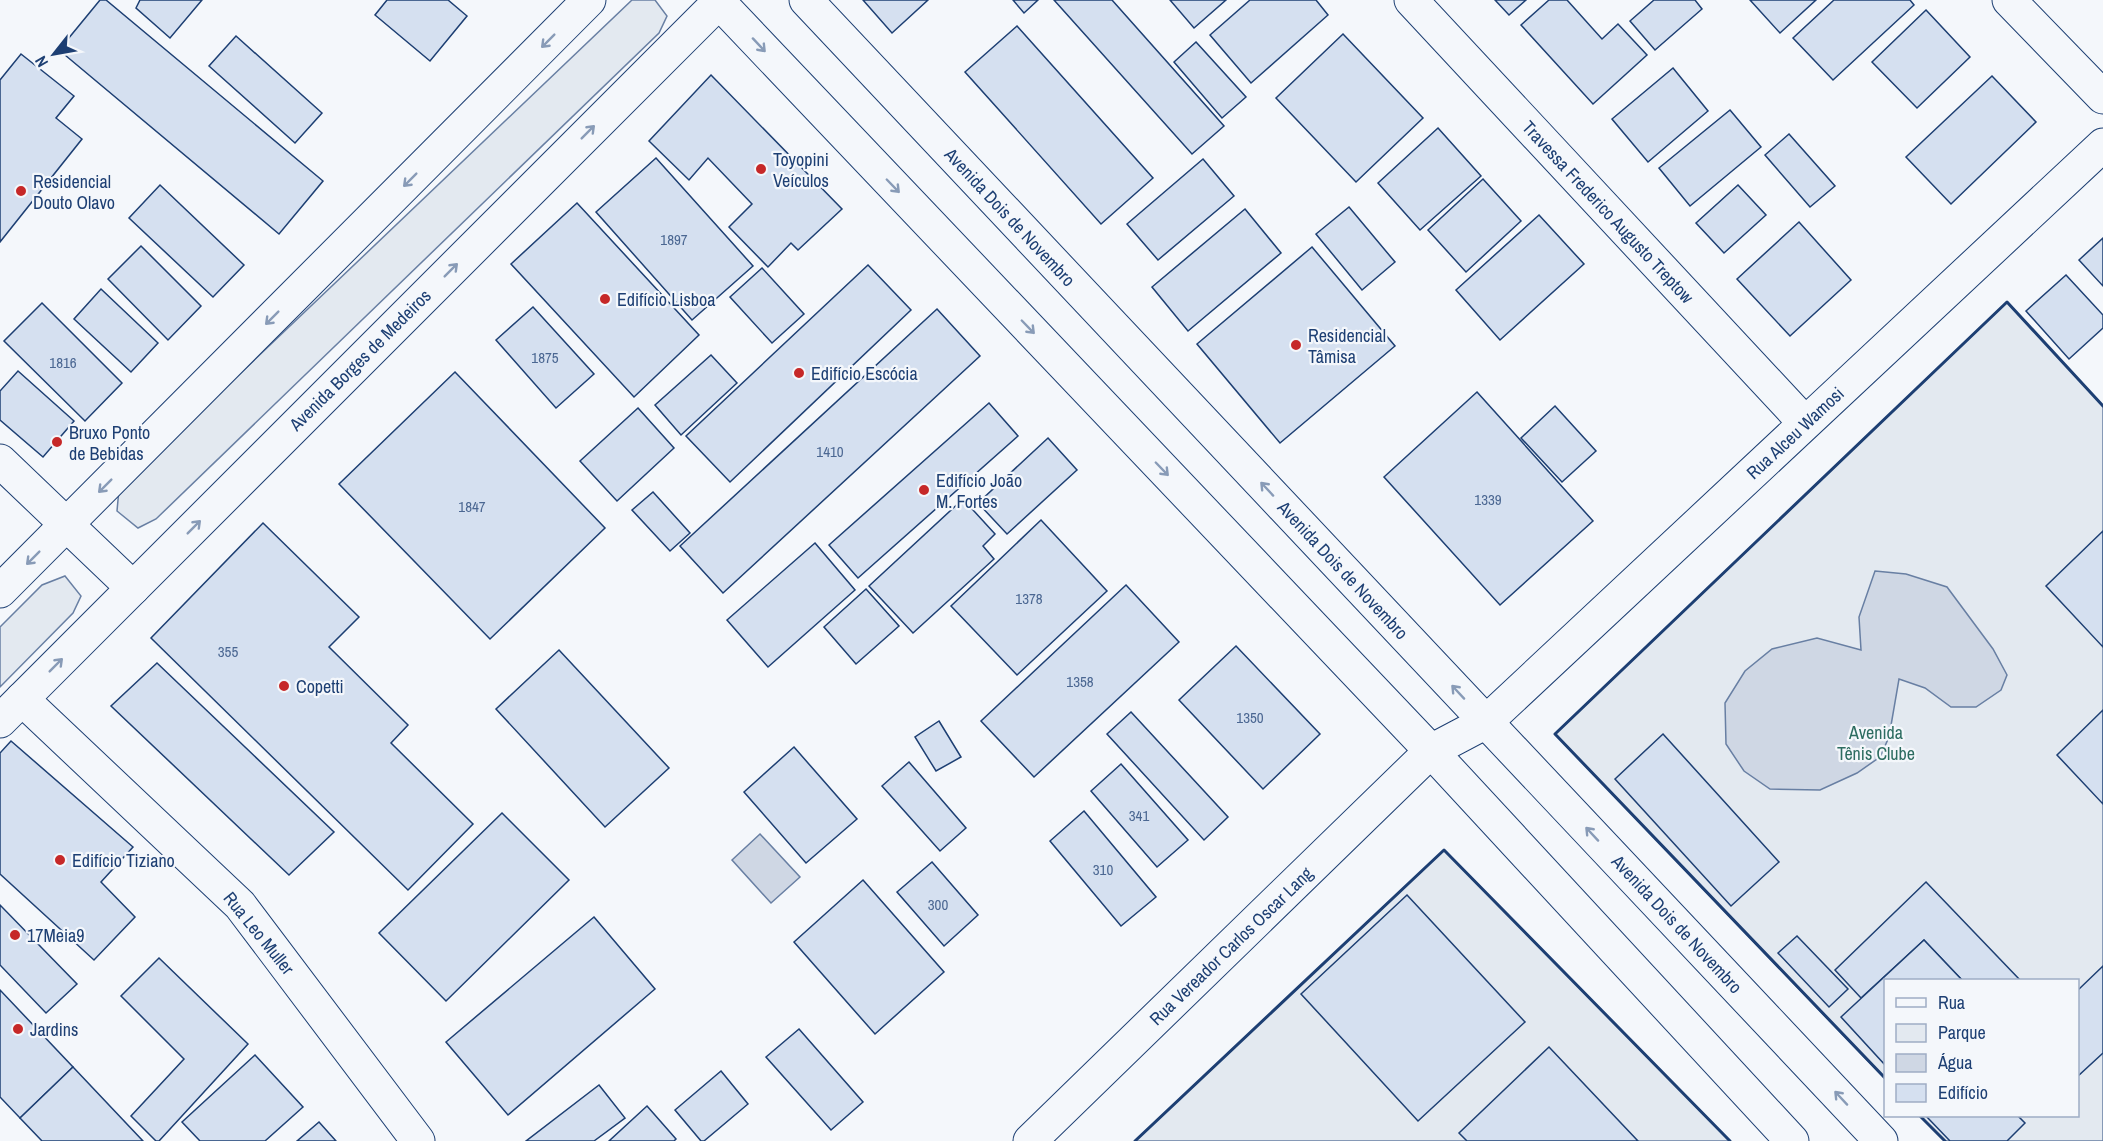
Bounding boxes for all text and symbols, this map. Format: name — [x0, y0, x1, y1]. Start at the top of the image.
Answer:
north arrow — [24, 24, 84, 84]
one-way arrow — [540, 34, 555, 49]
one-way arrow — [752, 37, 766, 52]
text: N — [29, 52, 53, 71]
street label: Travessa Frederico Augusto Treptow — [1517, 115, 1700, 309]
one-way arrow — [581, 125, 596, 140]
street label: Avenida Dois de Novembro — [938, 142, 1081, 292]
place label: Toyopini Veículos — [773, 147, 829, 193]
marker: Toyopini Veículos — [754, 162, 768, 176]
place label: Residencial Douto Olavo — [33, 169, 115, 215]
one-way arrow — [403, 172, 417, 187]
one-way arrow — [886, 178, 900, 193]
marker: Residencial Douto Olavo — [14, 184, 28, 198]
house number: 1897 — [660, 229, 688, 250]
one-way arrow — [443, 263, 458, 277]
street label: Avenida Borges de Medeiros — [283, 284, 436, 437]
place label: Edifício Lisboa — [617, 287, 715, 312]
marker: Edifício Lisboa — [598, 292, 612, 306]
one-way arrow — [265, 310, 280, 325]
one-way arrow — [1021, 320, 1035, 335]
place label: Residencial Tâmisa — [1308, 323, 1386, 369]
marker: Residencial Tâmisa — [1289, 338, 1303, 352]
house number: 1875 — [531, 347, 559, 368]
house number: 1816 — [49, 352, 77, 373]
place label: Edifício Escócia — [811, 361, 918, 386]
marker: Edifício Escócia — [792, 366, 806, 380]
street label: Rua Alceu Wamosi — [1741, 381, 1849, 485]
place label: Bruxo Ponto de Bebidas — [69, 420, 150, 466]
marker: Bruxo Ponto de Bebidas — [50, 435, 64, 449]
house number: 1410 — [816, 441, 844, 462]
one-way arrow — [1155, 461, 1170, 476]
place label: Edifício João M. Fortes — [936, 468, 1022, 514]
one-way arrow — [98, 478, 113, 493]
one-way arrow — [1260, 482, 1274, 497]
marker: Edifício João M. Fortes — [917, 483, 931, 497]
house number: 1339 — [1474, 489, 1502, 510]
street label: Avenida Dois de Novembro — [1271, 495, 1414, 645]
house number: 1847 — [458, 496, 486, 517]
one-way arrow — [187, 519, 201, 534]
one-way arrow — [26, 550, 41, 565]
house number: 1378 — [1015, 588, 1043, 609]
house number: 355 — [218, 641, 238, 662]
one-way arrow — [49, 657, 64, 672]
house number: 1358 — [1066, 671, 1094, 692]
place label: Copetti — [296, 674, 344, 699]
marker: Copetti — [277, 679, 291, 693]
one-way arrow — [1451, 685, 1466, 700]
house number: 1350 — [1236, 707, 1264, 728]
park label: Avenida Tênis Clube — [1837, 720, 1915, 766]
house number: 341 — [1129, 805, 1149, 826]
one-way arrow — [1585, 827, 1599, 842]
place label: Edifício Tiziano — [72, 848, 175, 873]
street label: Avenida Dois de Novembro — [1605, 849, 1748, 999]
marker: Edifício Tiziano — [53, 853, 67, 867]
house number: 310 — [1093, 859, 1113, 880]
street label: Rua Vereador Carlos Oscar Lang — [1144, 861, 1319, 1031]
street label: Rua Leo Muller — [218, 886, 300, 980]
house number: 300 — [928, 894, 948, 915]
place label: 17Meia9 — [27, 923, 84, 948]
marker: 17Meia9 — [8, 928, 22, 942]
legend — [1884, 979, 2079, 1117]
text: Rua — [1938, 990, 1965, 1015]
place label: Jardins — [30, 1017, 78, 1042]
text: Parque — [1938, 1020, 1986, 1045]
marker: Jardins — [11, 1022, 25, 1036]
text: Água — [1937, 1050, 1972, 1075]
text: Edifício — [1938, 1080, 1988, 1105]
one-way arrow — [1834, 1091, 1848, 1106]

